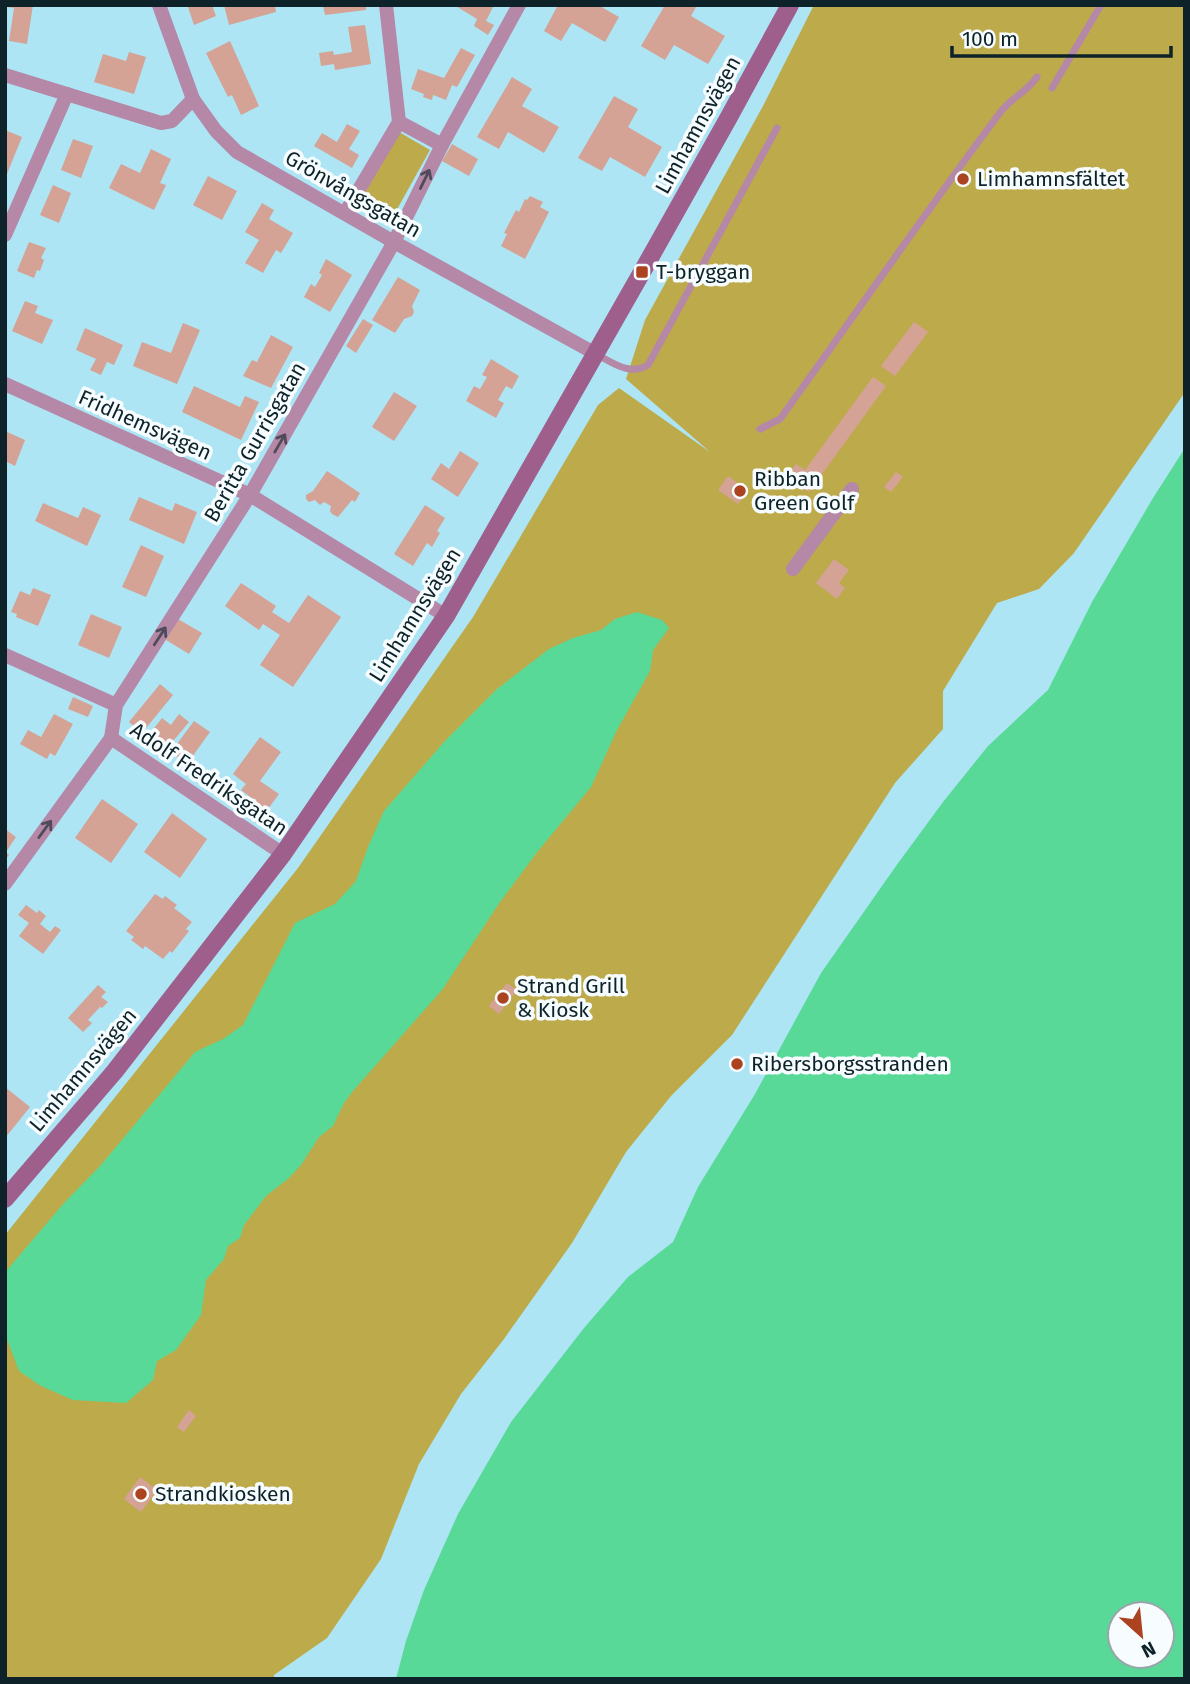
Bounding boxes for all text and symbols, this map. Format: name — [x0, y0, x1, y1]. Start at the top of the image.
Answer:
scale bar — [952, 14, 1171, 58]
text: 100 m — [962, 26, 1018, 52]
street label: Limhamnsvägen — [649, 52, 747, 198]
street label: Grönvångsgatan — [280, 145, 426, 243]
place label: Limhamnsfältet — [977, 166, 1126, 192]
one-way arrow — [419, 169, 433, 190]
marker: Limhamnsfältet — [955, 171, 971, 187]
place label: T-bryggan — [656, 259, 750, 285]
marker: T-bryggan — [634, 264, 650, 280]
street label: Beritta Gurrisgatan — [199, 357, 311, 527]
street label: Fridhemsvägen — [74, 384, 216, 466]
one-way arrow — [273, 433, 287, 453]
place label: Ribban Green Golf — [754, 466, 856, 516]
marker: Ribban Green Golf — [732, 483, 748, 499]
street label: Limhamnsvägen — [363, 543, 467, 687]
one-way arrow — [153, 627, 167, 646]
street label: Adolf Fredriksgatan — [125, 717, 293, 841]
one-way arrow — [38, 820, 52, 839]
place label: Strand Grill & Kiosk — [517, 973, 625, 1023]
marker: Strand Grill & Kiosk — [495, 990, 511, 1006]
street label: Limhamnsvägen — [24, 1003, 142, 1137]
place label: Ribersborgsstranden — [751, 1051, 949, 1077]
marker: Ribersborgsstranden — [729, 1056, 745, 1072]
place label: Strandkiosken — [155, 1481, 291, 1507]
marker: Strandkiosken — [133, 1486, 149, 1502]
north arrow — [1106, 1600, 1176, 1670]
text: N — [1138, 1637, 1159, 1663]

